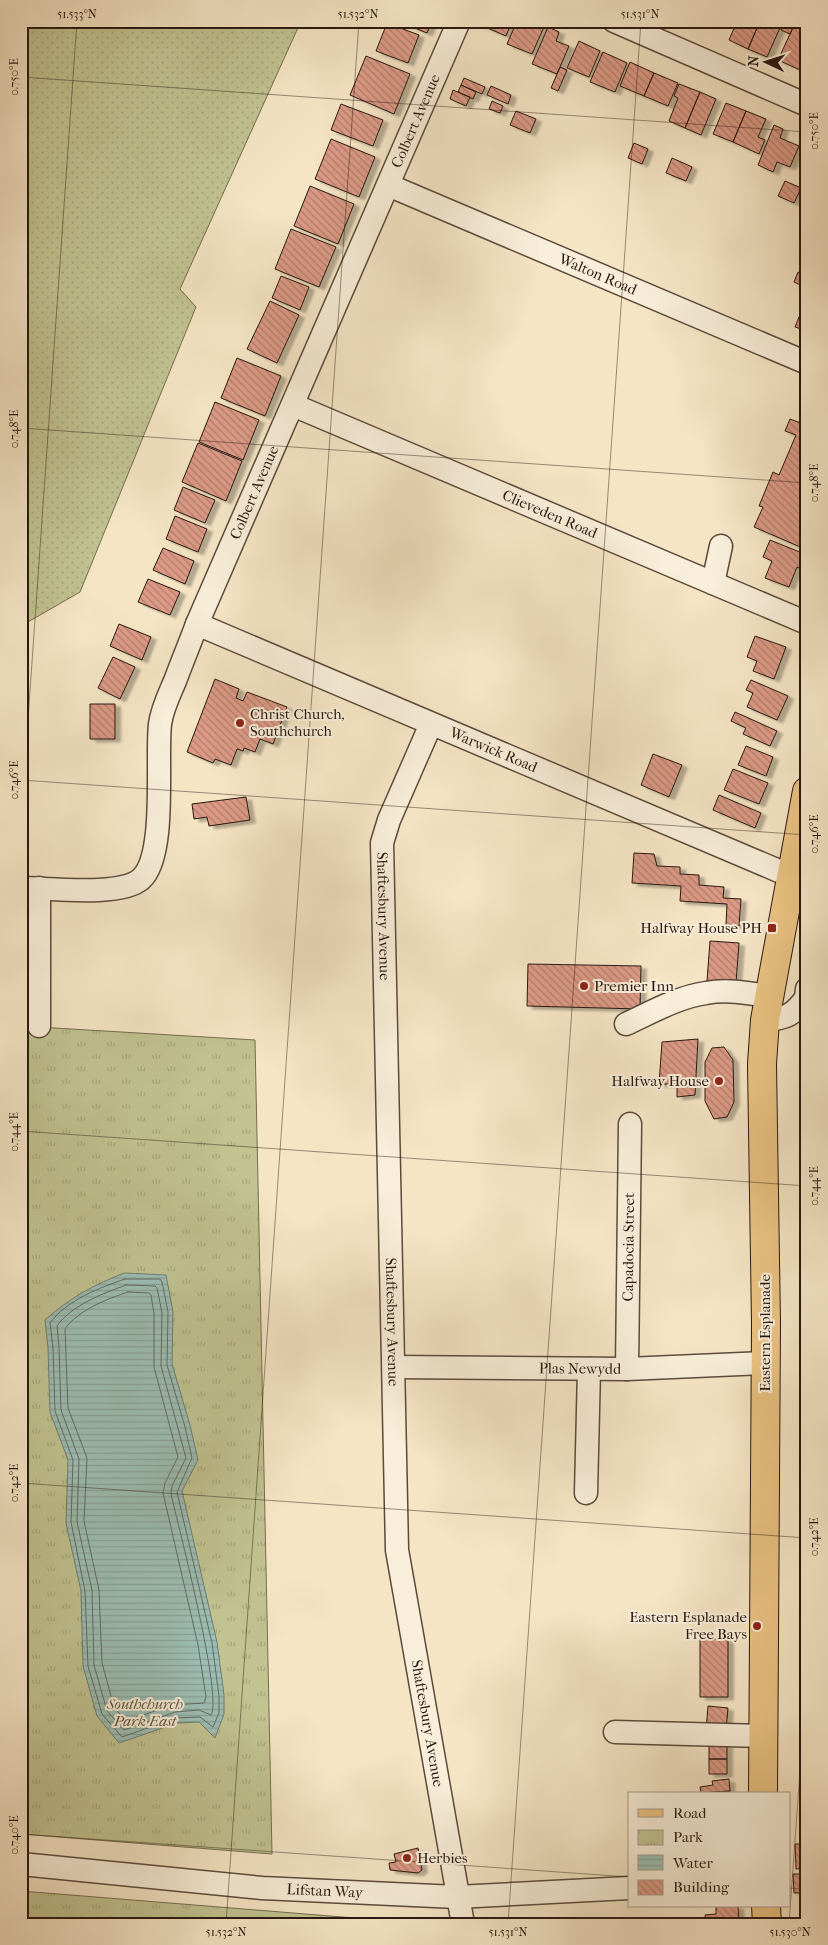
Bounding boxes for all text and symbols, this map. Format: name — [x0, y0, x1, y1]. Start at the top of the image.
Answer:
text: 51.533°N — [57, 7, 97, 21]
text: 51.532°N — [337, 7, 379, 21]
text: 51.531°N — [620, 7, 660, 21]
north arrow — [740, 38, 790, 88]
text: N — [745, 55, 762, 67]
text: 0.750°E — [7, 58, 21, 96]
street label: Colbert Avenue — [387, 71, 444, 171]
text: 0.750°E — [807, 112, 821, 150]
street label: Walton Road — [555, 249, 640, 299]
text: 0.748°E — [7, 410, 21, 448]
street label: Colbert Avenue — [226, 442, 283, 542]
text: 0.748°E — [807, 464, 821, 502]
street label: Clieveden Road — [500, 486, 601, 542]
place label: Christ Church, Southchurch — [250, 705, 345, 740]
marker: Christ Church, Southchurch — [234, 717, 246, 729]
street label: Warwick Road — [446, 723, 541, 777]
text: 0.746°E — [7, 760, 21, 800]
text: 0.746°E — [807, 814, 821, 854]
street label: Shaftesbury Avenue — [373, 852, 394, 981]
place label: Halfway House PH — [640, 919, 762, 937]
marker: Halfway House PH — [766, 922, 778, 934]
place label: Premier Inn — [594, 977, 674, 995]
marker: Premier Inn — [578, 980, 590, 992]
place label: Halfway House — [611, 1072, 710, 1090]
marker: Halfway House — [713, 1075, 725, 1087]
text: 0.744°E — [7, 1112, 21, 1152]
text: 0.744°E — [807, 1166, 821, 1206]
street label: Capadocia Street — [619, 1192, 638, 1301]
street label: Shaftesbury Avenue — [382, 1258, 403, 1387]
street label: Eastern Esplanade — [756, 1274, 774, 1392]
street label: Plas Newydd — [539, 1359, 622, 1378]
text: 0.742°E — [7, 1464, 21, 1502]
text: 0.742°E — [807, 1518, 821, 1556]
place label: Eastern Esplanade Free Bays — [629, 1608, 748, 1643]
marker: Eastern Esplanade Free Bays — [751, 1620, 763, 1632]
street label: Shaftesbury Avenue — [408, 1658, 448, 1789]
park label: Southchurch Park East — [106, 1695, 183, 1730]
legend — [628, 1792, 790, 1908]
text: Road — [673, 1804, 707, 1822]
text: 0.740°E — [7, 1815, 21, 1855]
text: Park — [673, 1828, 703, 1846]
place label: Herbies — [417, 1849, 468, 1867]
marker: Herbies — [401, 1852, 413, 1864]
text: Water — [672, 1854, 713, 1872]
text: Building — [673, 1878, 730, 1896]
street label: Lifstan Way — [286, 1880, 364, 1902]
text: 51.532°N — [205, 1925, 247, 1939]
text: 51.531°N — [488, 1925, 528, 1939]
text: 51.530°N — [769, 1925, 811, 1939]

